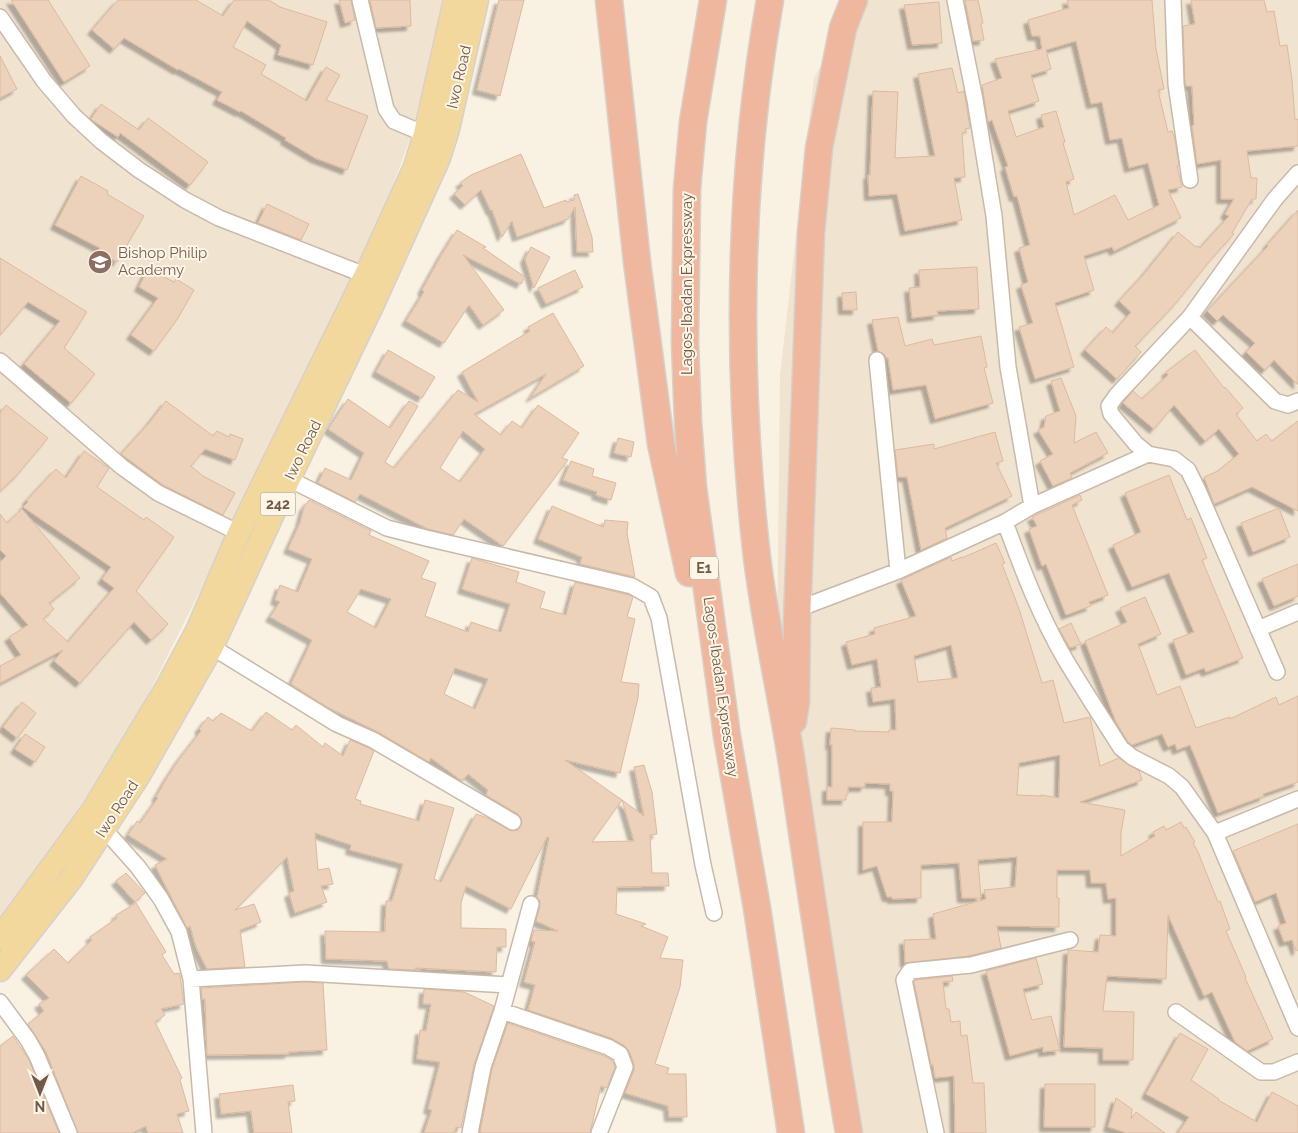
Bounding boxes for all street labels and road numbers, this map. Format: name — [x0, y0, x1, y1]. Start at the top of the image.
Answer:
street label: Iwo Road — [443, 44, 475, 110]
street label: Lagos-Ibadan Expressway — [678, 193, 696, 375]
street label: Iwo Road — [281, 417, 325, 483]
road number: 242 — [260, 492, 296, 516]
road number: E1 — [690, 556, 718, 580]
street label: Lagos-Ibadan Expressway — [699, 596, 743, 778]
street label: Iwo Road — [92, 777, 142, 841]

